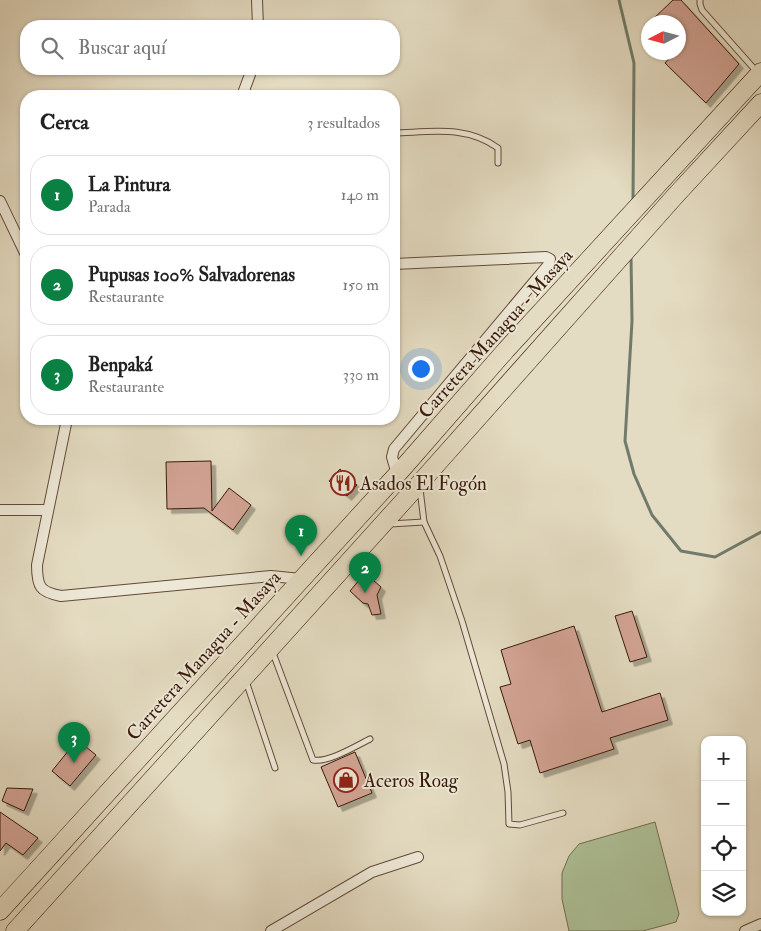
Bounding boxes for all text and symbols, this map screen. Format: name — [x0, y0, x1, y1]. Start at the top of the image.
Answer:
north arrow — [641, 15, 686, 60]
search box — [20, 20, 400, 75]
icon: search — [38, 34, 66, 62]
text: Buscar aquí — [78, 36, 166, 60]
text: Cerca — [40, 109, 89, 136]
text: 3 resultados — [307, 113, 380, 133]
text: La Pintura — [88, 173, 170, 197]
text: 1 — [54, 185, 60, 205]
text: 140 m — [341, 185, 379, 205]
text: Parada — [88, 197, 131, 217]
street label: Carretera Managua - Masaya — [413, 244, 578, 423]
text: Pupusas 100% Salvadorenas — [88, 263, 295, 287]
text: 2 — [53, 275, 61, 295]
text: 150 m — [342, 275, 379, 295]
text: Restaurante — [88, 287, 164, 307]
text: Benpaká — [88, 353, 152, 377]
your location — [408, 356, 434, 382]
text: 3 — [54, 365, 60, 385]
text: 330 m — [343, 365, 379, 385]
text: Restaurante — [88, 377, 164, 397]
restaurant icon: Asados El Fogón — [330, 470, 356, 496]
place label: Asados El Fogón — [359, 472, 487, 496]
pin: 1 — [285, 515, 317, 556]
pin: 2 — [349, 552, 381, 593]
street label: Carretera Managua - Masaya — [121, 566, 286, 745]
pin: 3 — [58, 722, 90, 763]
map controls — [701, 736, 746, 916]
button: + — [701, 736, 746, 781]
shop icon: Aceros Roag — [333, 767, 359, 793]
place label: Aceros Roag — [363, 769, 459, 793]
button: − — [701, 781, 746, 826]
button: locate — [701, 826, 746, 871]
button: layers — [701, 871, 746, 916]

